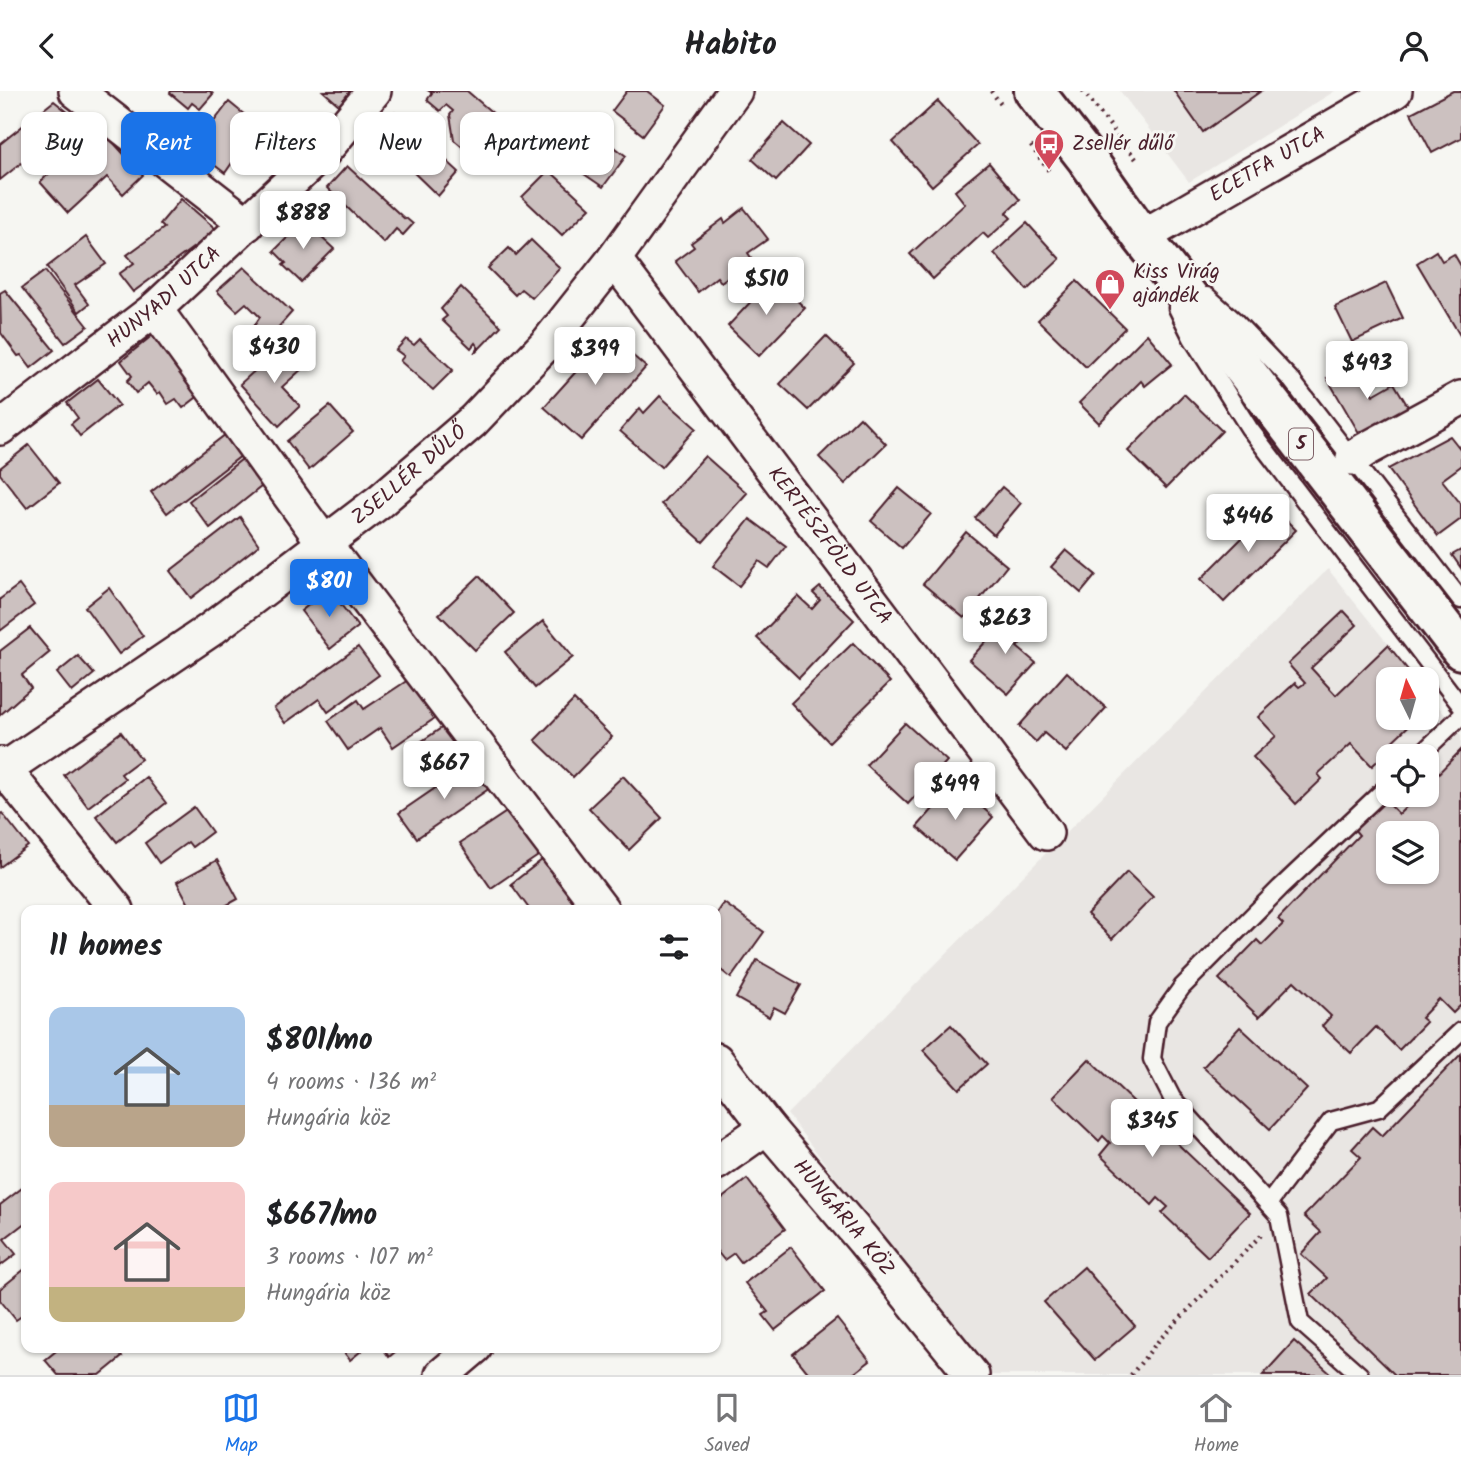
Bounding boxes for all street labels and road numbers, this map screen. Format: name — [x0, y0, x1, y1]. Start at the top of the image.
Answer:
street label: ECETFA UTCA — [1203, 118, 1332, 211]
street label: HUNYADI UTCA — [100, 238, 229, 357]
street label: ZSELLÉR DŰLŐ — [344, 415, 476, 534]
road number: 5 — [1289, 429, 1313, 459]
street label: KERTÉSZFÖLD UTCA — [759, 460, 901, 632]
street label: HUNGÁRIA KÖZ — [784, 1152, 903, 1284]

